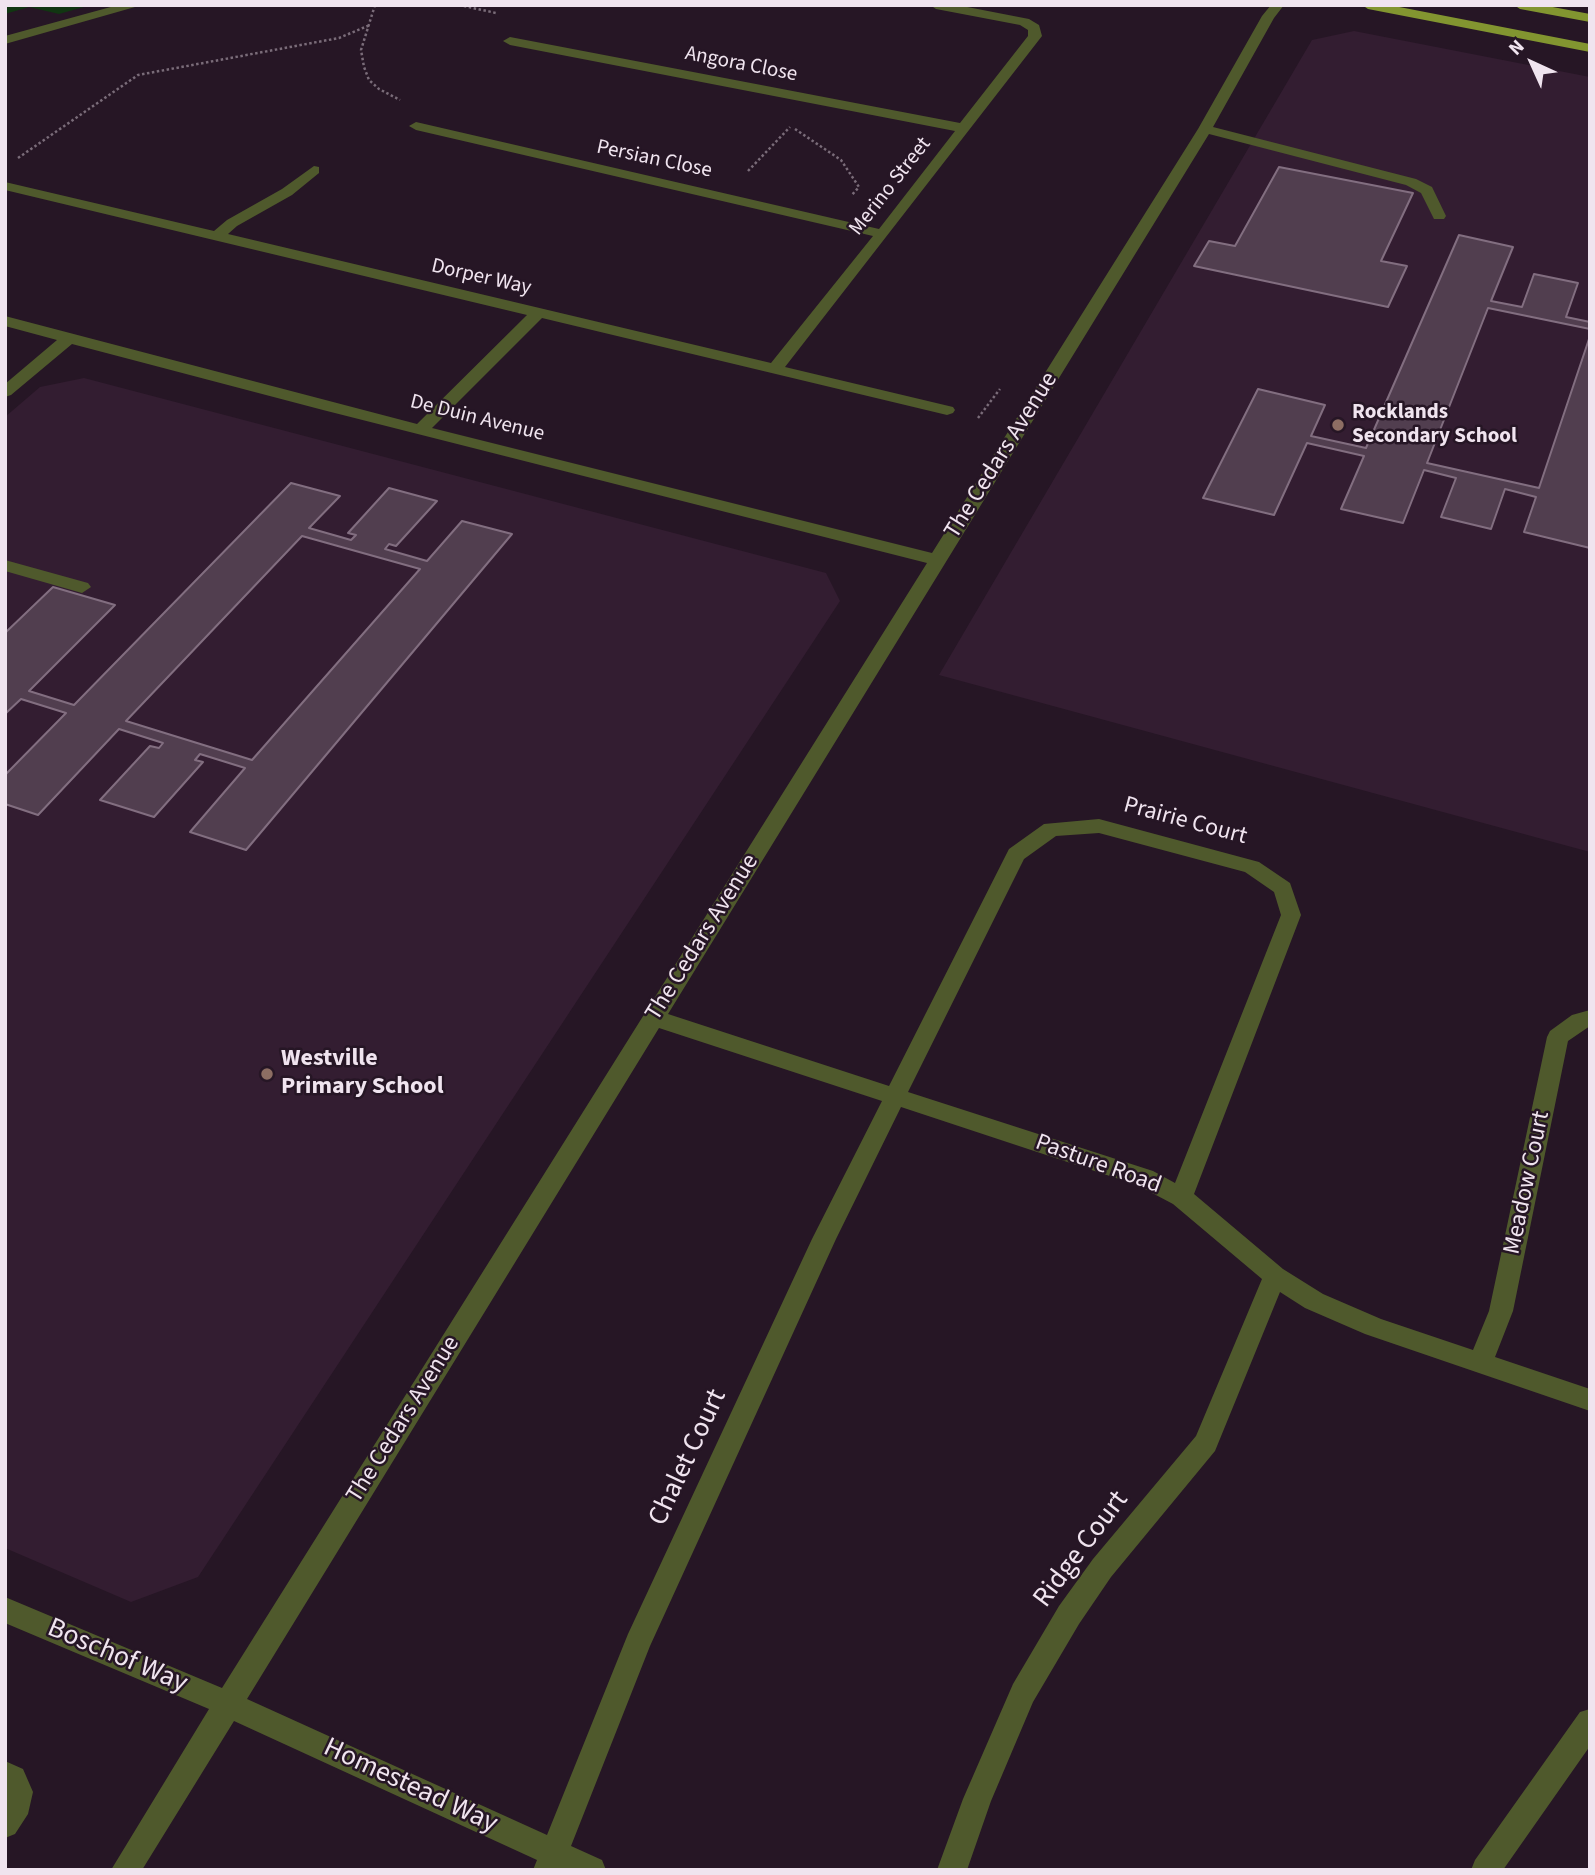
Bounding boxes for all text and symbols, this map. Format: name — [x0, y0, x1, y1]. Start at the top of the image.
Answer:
north arrow — [1497, 28, 1567, 98]
text: N — [1503, 34, 1531, 62]
street label: Angora Close — [683, 42, 799, 88]
street label: Merino Street — [845, 133, 937, 241]
street label: Persian Close — [594, 135, 714, 185]
street label: Dorper Way — [429, 254, 533, 302]
street label: The Cedars Avenue — [939, 368, 1065, 544]
street label: De Duin Avenue — [407, 390, 547, 448]
place label: Rocklands Secondary School — [1352, 400, 1517, 450]
marker: Rocklands Secondary School — [1330, 417, 1346, 433]
street label: Prairie Court — [1120, 792, 1250, 852]
street label: The Cedars Avenue — [640, 850, 766, 1026]
place label: Westville Primary School — [281, 1046, 444, 1102]
marker: Westville Primary School — [259, 1066, 275, 1082]
street label: Meadow Court — [1499, 1109, 1557, 1257]
street label: Pasture Road — [1031, 1129, 1165, 1201]
street label: The Cedars Avenue — [341, 1332, 467, 1508]
street label: Chalet Court — [643, 1384, 735, 1532]
street label: Ridge Court — [1027, 1485, 1137, 1615]
street label: Boschof Way — [42, 1612, 192, 1702]
street label: Homestead Way — [318, 1732, 502, 1842]

